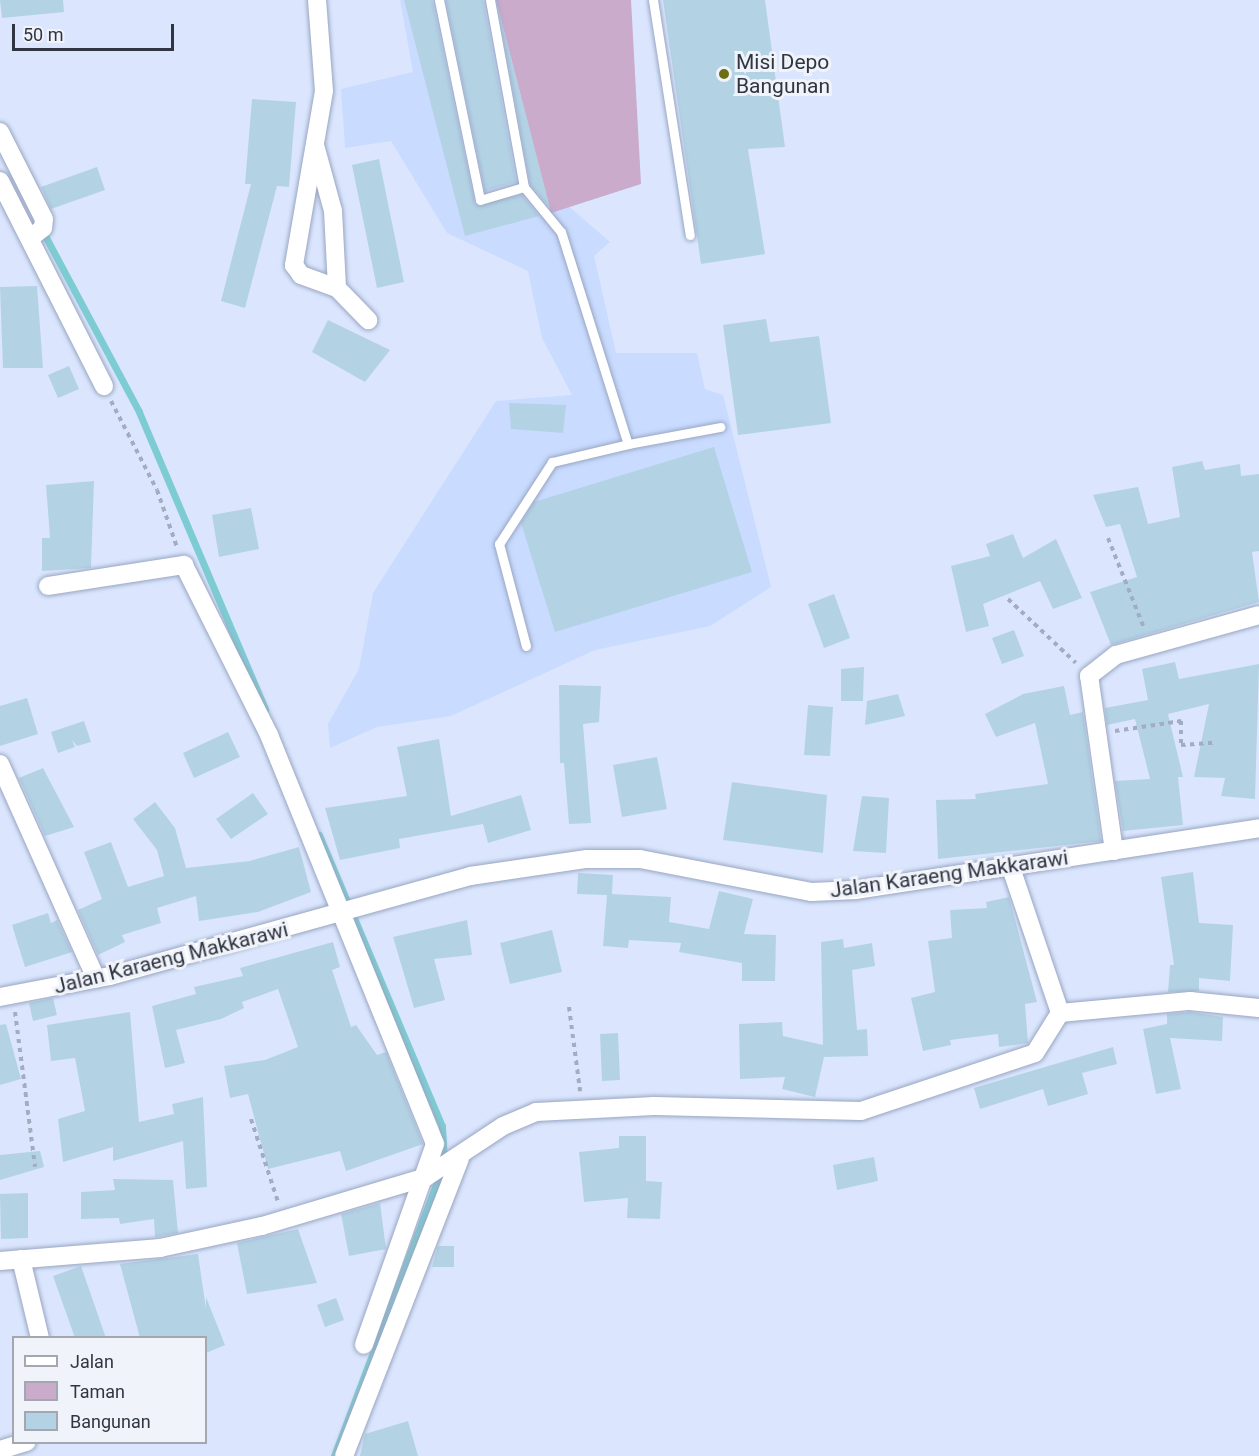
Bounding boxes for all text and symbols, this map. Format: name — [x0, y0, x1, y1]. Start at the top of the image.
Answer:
scale bar — [15, 12, 177, 50]
text: 50 m — [23, 24, 63, 45]
place label: Misi Depo Bangunan — [736, 49, 830, 99]
marker: Misi Depo Bangunan — [717, 67, 731, 81]
street label: Jalan Karaeng Makkarawi — [828, 845, 1070, 903]
street label: Jalan Karaeng Makkarawi — [51, 917, 291, 999]
legend — [12, 1336, 207, 1444]
text: Jalan — [70, 1351, 114, 1372]
text: Taman — [70, 1381, 125, 1402]
text: Bangunan — [70, 1411, 151, 1432]

